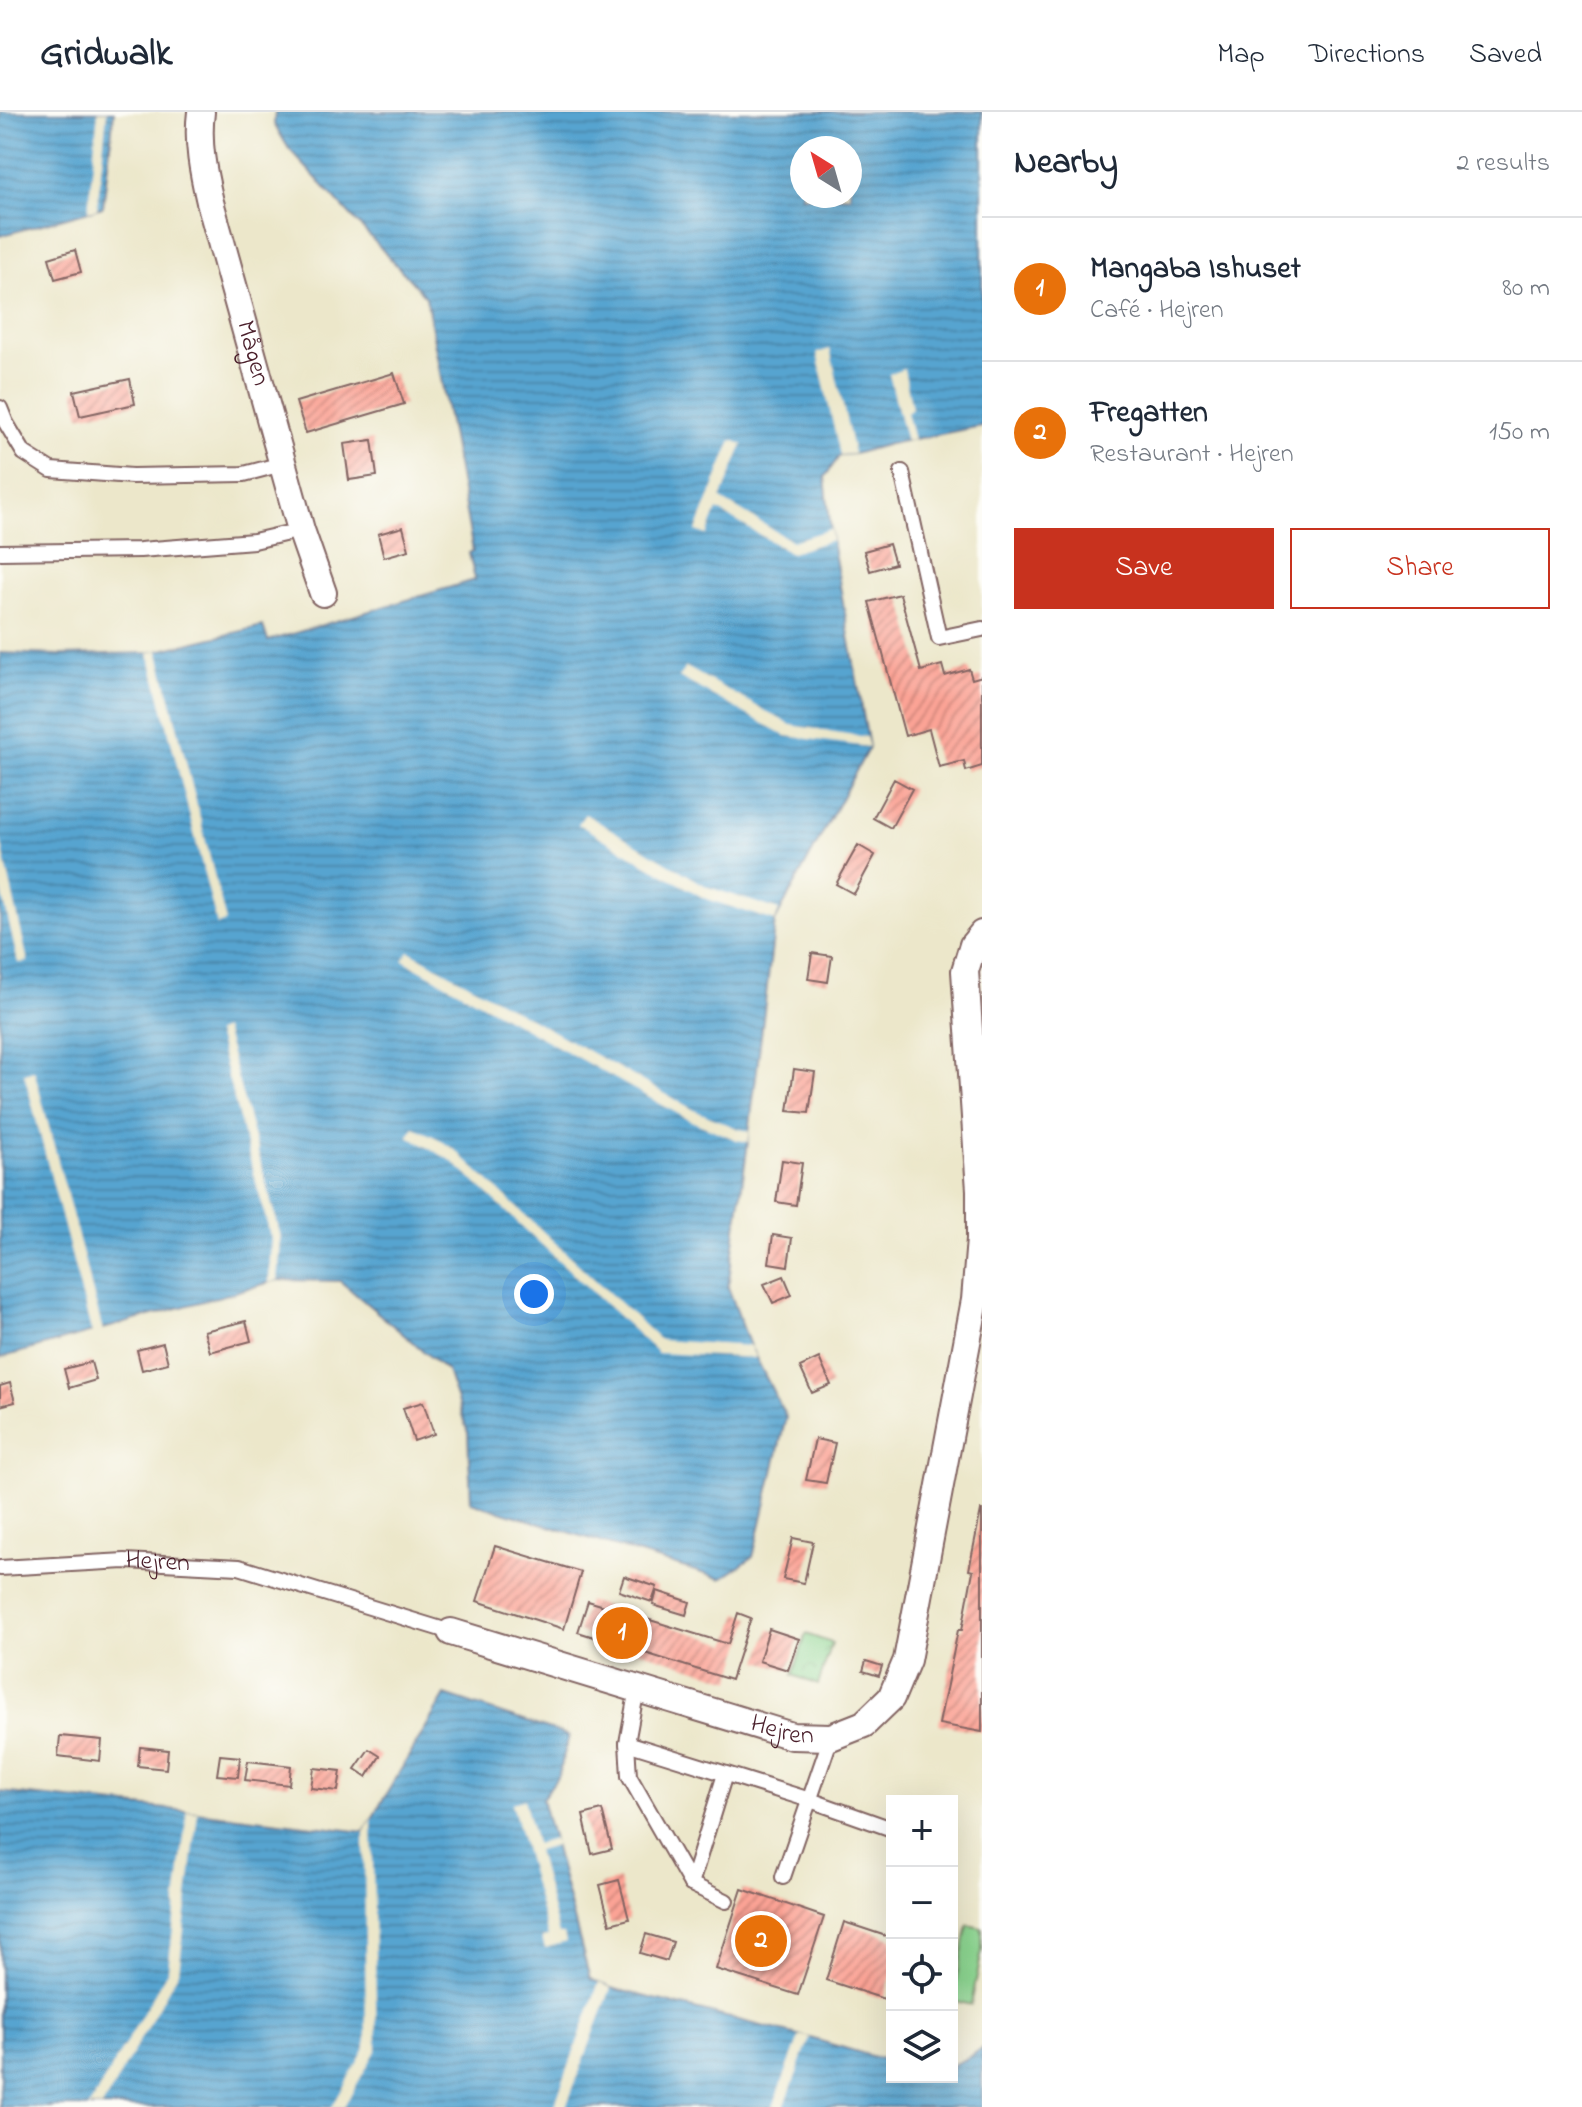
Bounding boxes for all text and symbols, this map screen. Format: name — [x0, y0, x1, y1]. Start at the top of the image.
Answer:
text: Gridwalk — [40, 27, 172, 83]
text: Map — [1217, 35, 1265, 76]
text: Directions — [1309, 35, 1425, 76]
text: Saved — [1469, 35, 1542, 76]
north arrow — [790, 136, 862, 208]
text: Nearby — [1014, 139, 1118, 189]
text: 2 results — [1457, 145, 1550, 183]
text: Mangaba Ishuset — [1090, 248, 1301, 292]
text: 1 — [1036, 270, 1044, 308]
text: 80 m — [1502, 270, 1550, 308]
text: Café · Hejren — [1090, 292, 1223, 330]
street label: Mågen — [225, 316, 279, 390]
text: Fregatten — [1090, 392, 1208, 436]
text: 2 — [1034, 414, 1046, 452]
text: 150 m — [1489, 414, 1550, 452]
text: Restaurant · Hejren — [1090, 436, 1294, 474]
button: Save — [1014, 528, 1274, 609]
button: Share — [1290, 528, 1550, 609]
your location — [514, 1274, 554, 1314]
street label: Hejren — [125, 1542, 191, 1583]
pin: 1 — [596, 1603, 648, 1663]
street label: Hejren — [746, 1705, 814, 1756]
map controls — [886, 1795, 958, 2083]
button: + — [886, 1795, 958, 1867]
button: − — [886, 1867, 958, 1939]
pin: 2 — [735, 1911, 787, 1971]
button: locate — [886, 1939, 958, 2011]
button: layers — [886, 2011, 958, 2083]

